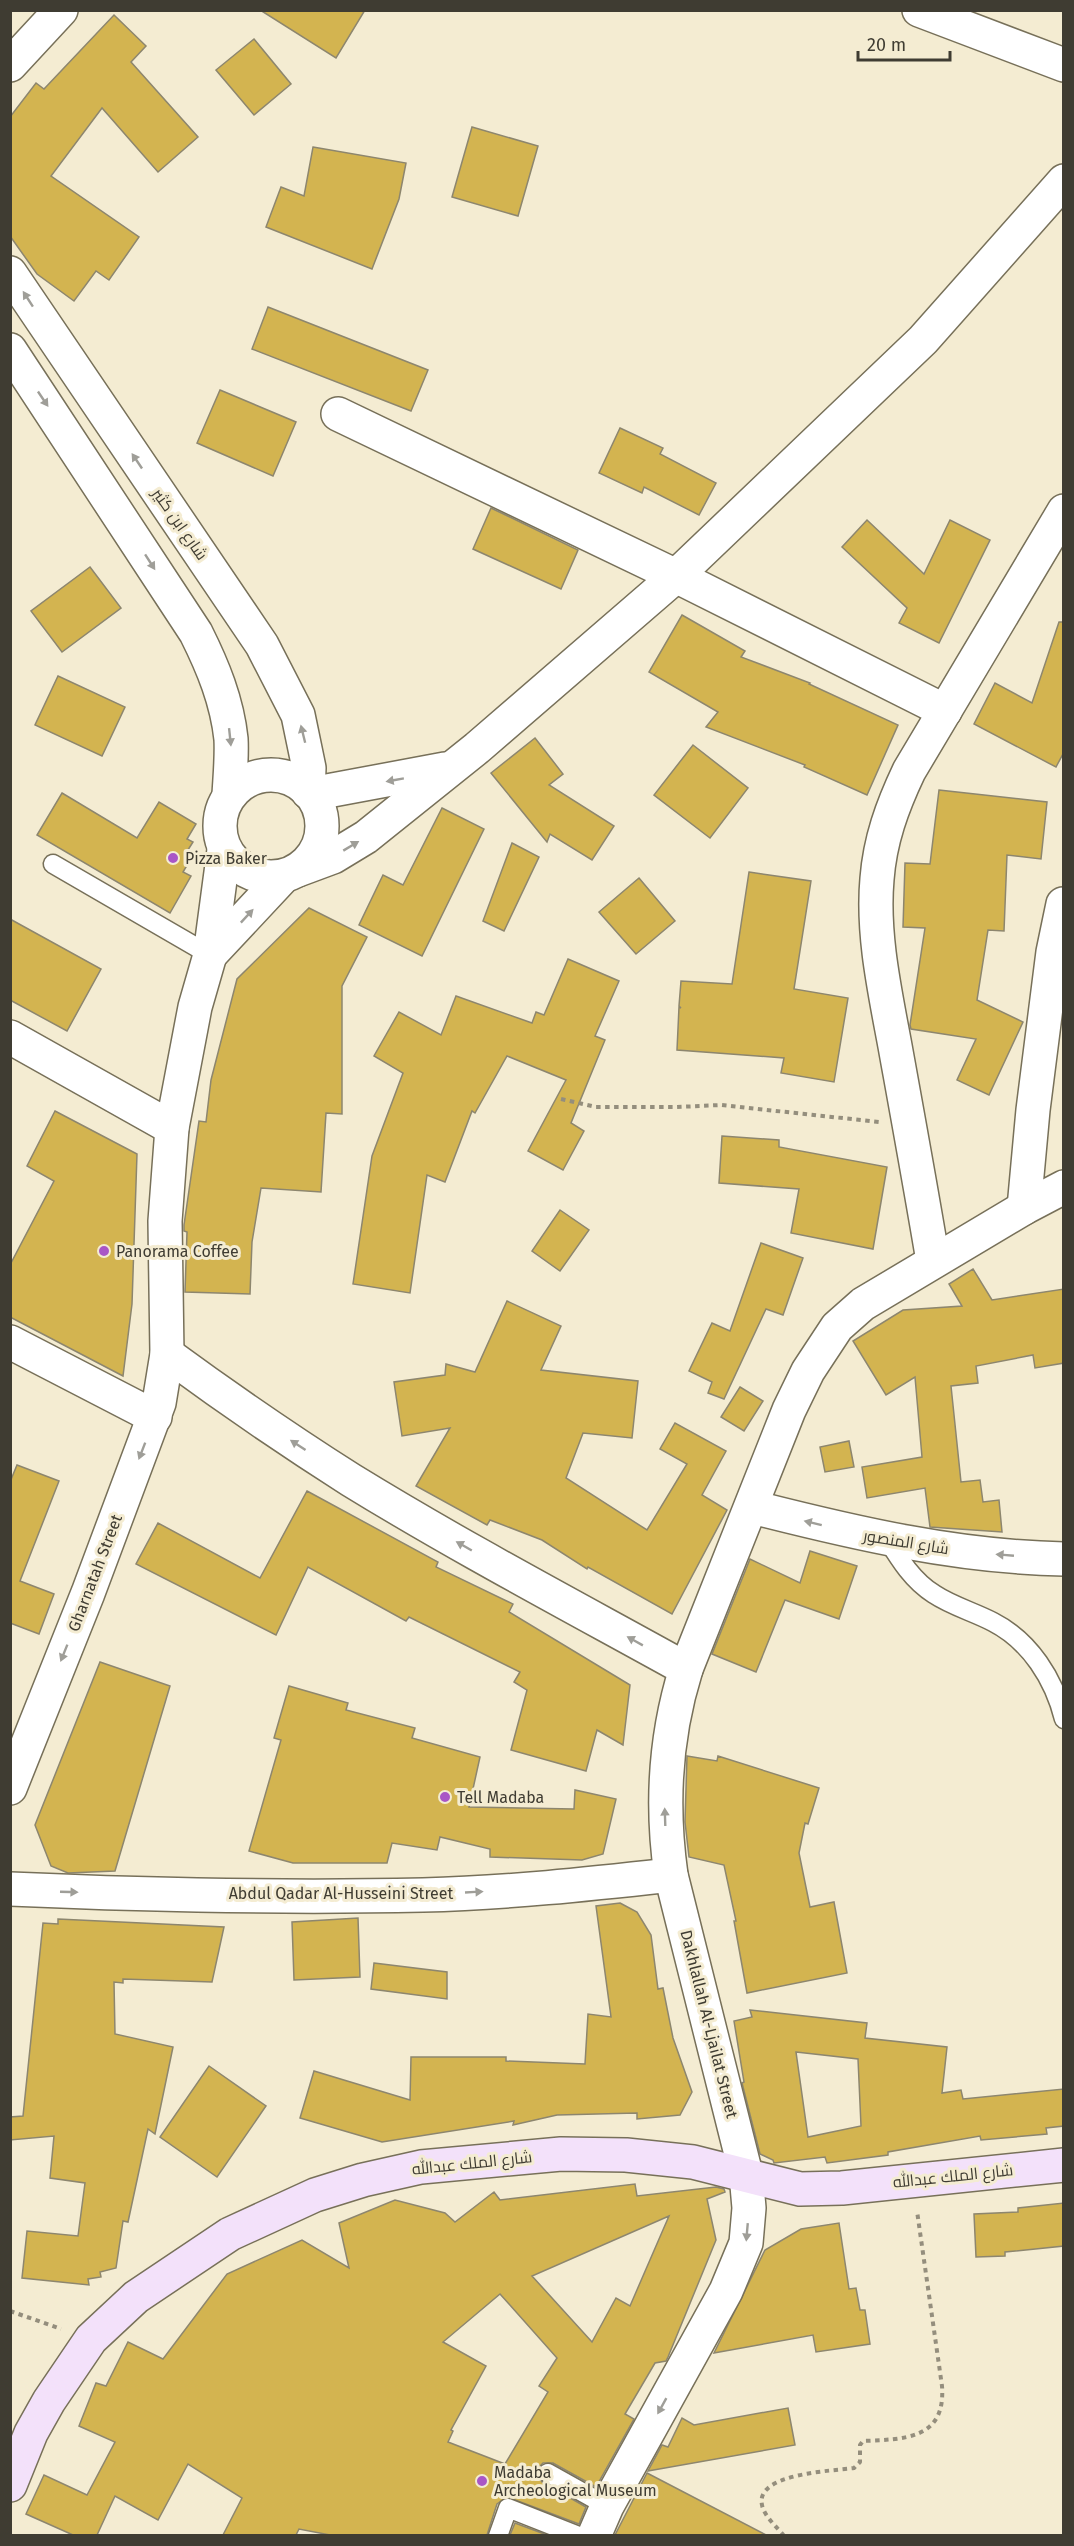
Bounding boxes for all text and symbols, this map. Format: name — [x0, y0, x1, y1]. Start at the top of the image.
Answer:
scale bar — [858, 24, 950, 62]
text: 20 m — [867, 34, 906, 56]
one-way arrow — [22, 291, 33, 307]
one-way arrow — [37, 391, 48, 407]
one-way arrow — [131, 453, 142, 469]
street label: شارع ابن كثير — [146, 484, 212, 565]
one-way arrow — [145, 554, 156, 570]
one-way arrow — [297, 725, 307, 743]
one-way arrow — [225, 728, 235, 747]
one-way arrow — [385, 776, 404, 785]
one-way arrow — [343, 841, 360, 851]
place label: Pizza Baker — [185, 849, 268, 868]
marker: Pizza Baker — [166, 851, 180, 865]
one-way arrow — [239, 909, 253, 923]
place label: Panorama Coffee — [116, 1242, 239, 1261]
marker: Panorama Coffee — [97, 1244, 111, 1258]
one-way arrow — [289, 1440, 306, 1451]
one-way arrow — [137, 1442, 146, 1460]
street label: Gharnatah Street — [64, 1512, 126, 1634]
one-way arrow — [804, 1517, 822, 1527]
street label: شارع المنصور — [860, 1526, 950, 1560]
one-way arrow — [456, 1542, 473, 1552]
one-way arrow — [996, 1551, 1015, 1560]
one-way arrow — [626, 1636, 643, 1646]
one-way arrow — [59, 1644, 69, 1662]
place label: Tell Madaba — [457, 1788, 544, 1807]
marker: Tell Madaba — [438, 1790, 452, 1804]
one-way arrow — [661, 1807, 670, 1826]
street label: Abdul Qadar Al-Husseini Street — [229, 1884, 454, 1903]
one-way arrow — [59, 1887, 78, 1896]
one-way arrow — [464, 1887, 483, 1897]
street label: Dakhlallah Al-Ljailat Street — [676, 1928, 742, 2120]
street label: شارع الملك عبدالله — [411, 2146, 533, 2181]
street label: شارع الملك عبدالله — [892, 2159, 1014, 2194]
one-way arrow — [742, 2222, 752, 2241]
one-way arrow — [657, 2398, 667, 2415]
place label: Madaba Archeological Museum — [494, 2463, 657, 2500]
marker: Madaba Archeological Museum — [475, 2474, 489, 2488]

